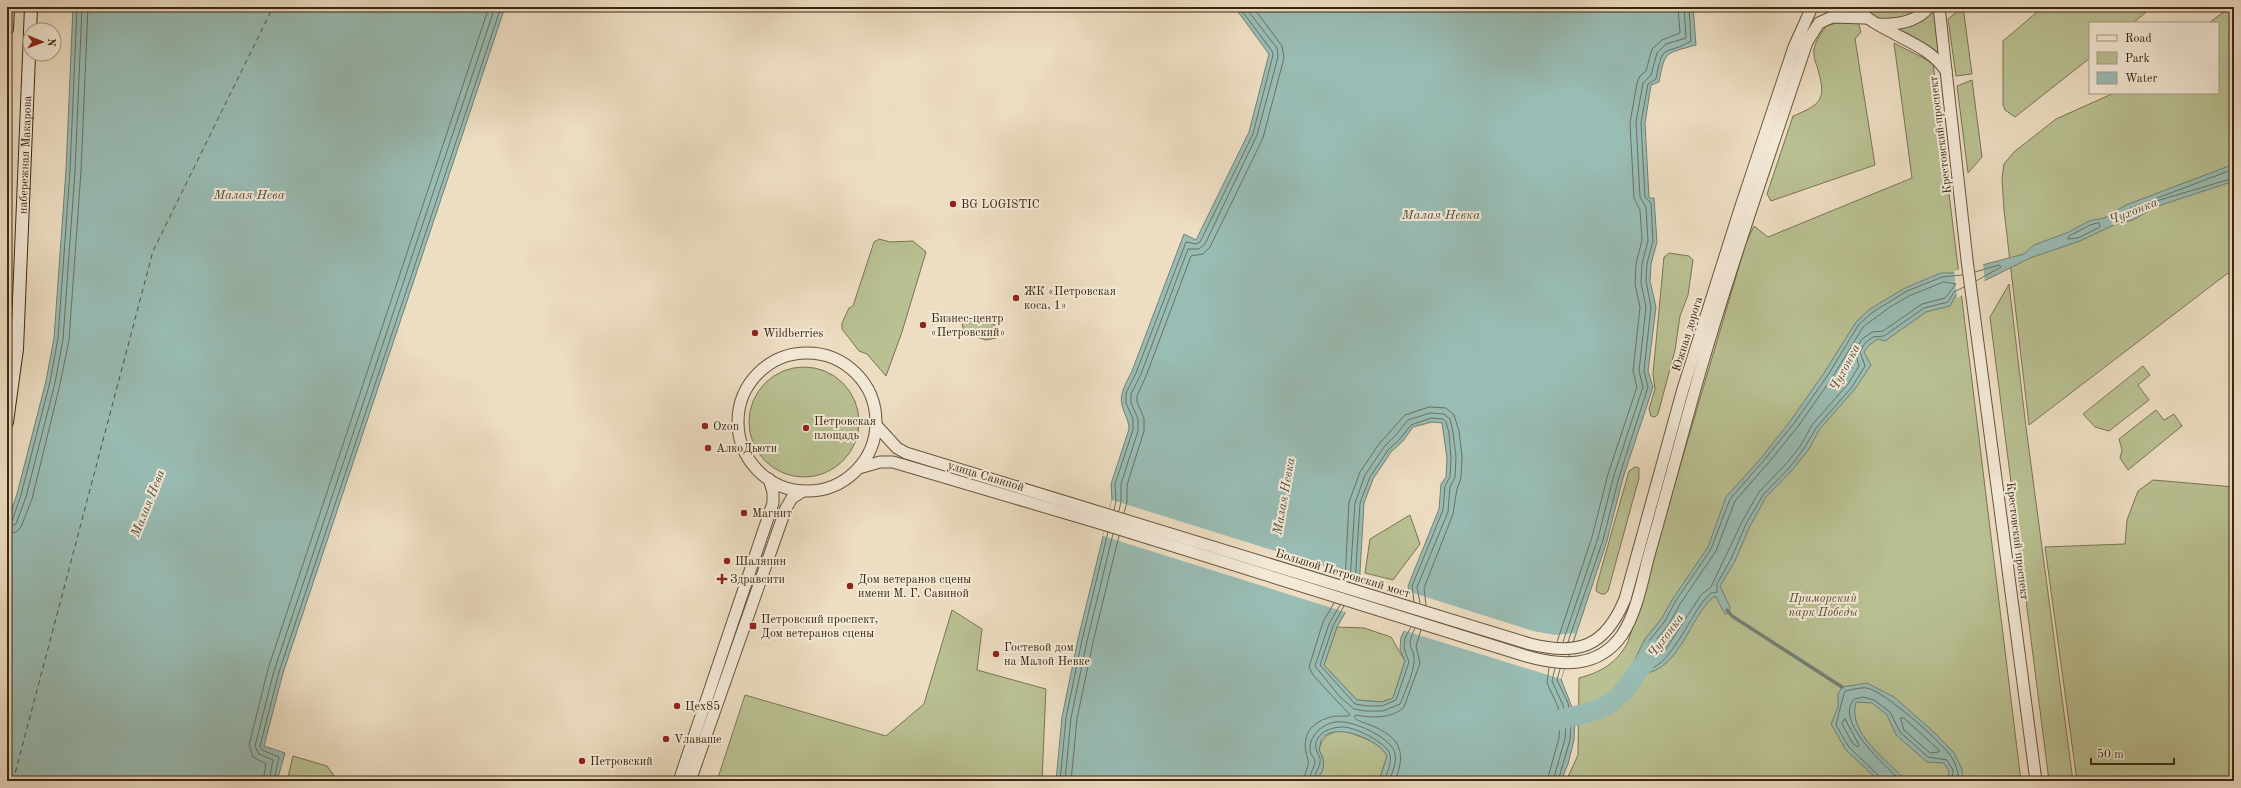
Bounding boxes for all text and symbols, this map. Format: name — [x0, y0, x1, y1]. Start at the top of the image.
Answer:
north arrow — [22, 22, 62, 62]
legend — [2089, 22, 2219, 94]
text: Road — [2125, 33, 2152, 45]
text: N — [45, 38, 56, 47]
text: Park — [2125, 53, 2150, 65]
text: Water — [2125, 73, 2158, 85]
street label: Крестовский проспект — [1928, 75, 1954, 194]
street label: набережная Макарова — [18, 95, 34, 214]
water label: Малая Нева — [212, 189, 285, 202]
water label: Чухонка — [2108, 196, 2160, 227]
marker: BG LOGISTIC — [948, 199, 958, 209]
place label: BG LOGISTIC — [961, 199, 1040, 211]
water label: Малая Невка — [1401, 209, 1480, 222]
place label: ЖК «Петровская коса, 1» — [1024, 286, 1116, 312]
marker: ЖК «Петровская коса, 1» — [1011, 293, 1021, 303]
street label: Южная дорога — [1671, 295, 1705, 373]
place label: Бизнес-центр «Петровский» — [931, 313, 1005, 339]
marker: Бизнес-центр «Петровский» — [918, 320, 928, 330]
marker: Wildberries — [750, 328, 760, 338]
place label: Wildberries — [763, 328, 824, 340]
water label: Чухонка — [1828, 342, 1863, 393]
place label: Петровская площадь — [814, 416, 876, 442]
marker: Ozon — [700, 421, 710, 431]
place label: Ozon — [713, 421, 740, 433]
marker: Петровская площадь — [801, 423, 811, 433]
marker: АлкоДьюти — [703, 443, 713, 453]
place label: АлкоДьюти — [716, 443, 777, 455]
water label: Малая Невка — [1271, 457, 1298, 537]
street label: улица Савиной — [946, 460, 1025, 494]
water label: Малая Нева — [129, 468, 168, 540]
street label: Крестовский проспект — [2004, 482, 2030, 601]
marker: Магнит — [739, 508, 749, 518]
place label: Магнит — [752, 508, 792, 520]
street label: Большой Петровский мост — [1274, 548, 1412, 600]
marker: Шаляпин — [722, 556, 732, 566]
place label: Шаляпин — [735, 556, 786, 568]
marker: Здравсити — [717, 574, 727, 584]
place label: Здравсити — [730, 574, 785, 586]
place label: Дом ветеранов сцены имени М. Г. Савиной — [858, 574, 971, 600]
marker: Дом ветеранов сцены имени М. Г. Савиной — [845, 581, 855, 591]
park label: Приморский парк Победы — [1788, 593, 1858, 619]
water label: Чухонка — [1646, 612, 1687, 660]
place label: Петровский проспект, Дом ветеранов сцены — [761, 614, 878, 640]
marker: Петровский проспект, Дом ветеранов сцены — [748, 621, 758, 631]
place label: Гостевой дом на Малой Невке — [1004, 642, 1090, 668]
marker: Гостевой дом на Малой Невке — [991, 649, 1001, 659]
place label: Цех85 — [685, 700, 720, 713]
marker: Цех85 — [672, 701, 682, 711]
marker: Vлаваше — [661, 734, 671, 744]
place label: Vлаваше — [674, 734, 722, 746]
scale bar — [2091, 740, 2174, 766]
text: 50 m — [2097, 748, 2124, 761]
marker: Петровский — [577, 756, 587, 766]
place label: Петровский — [590, 756, 653, 768]

